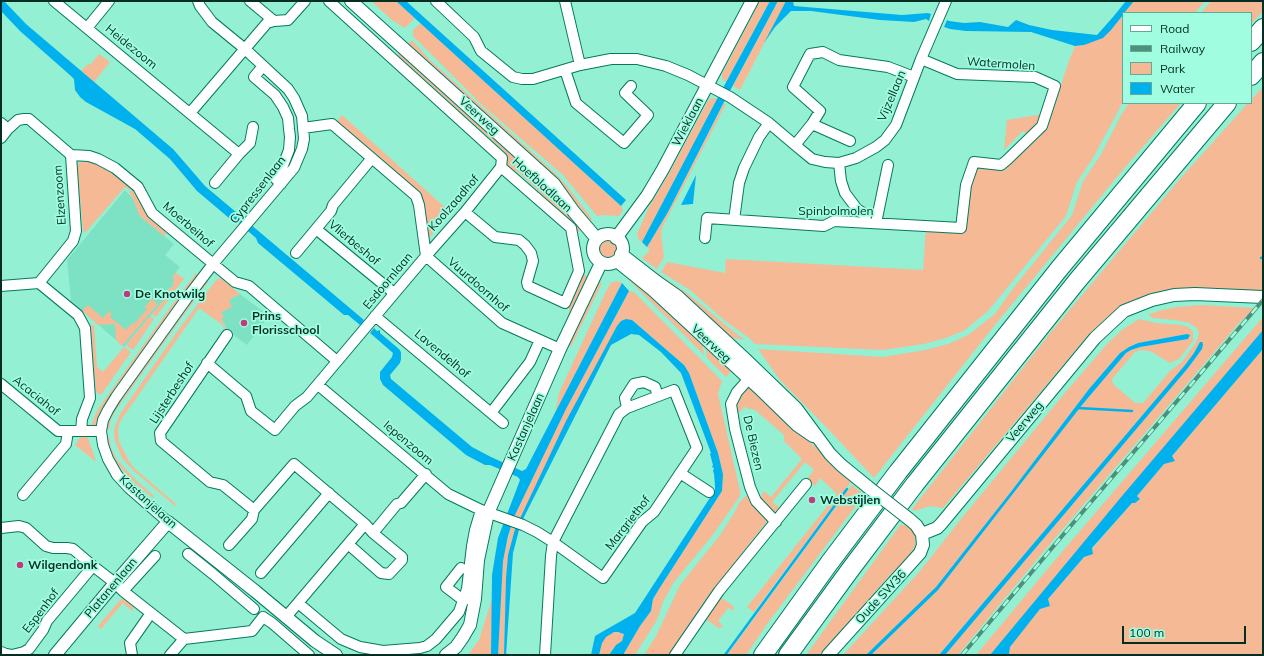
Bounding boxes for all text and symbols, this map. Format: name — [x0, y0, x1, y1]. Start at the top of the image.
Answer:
legend — [1122, 12, 1252, 104]
text: Road — [1160, 21, 1189, 36]
street label: Heidezoom — [102, 22, 160, 72]
text: Railway — [1160, 41, 1205, 56]
street label: Watermolen — [966, 54, 1036, 74]
text: Park — [1160, 61, 1185, 76]
street label: Vijzellaan — [875, 68, 909, 124]
text: Water — [1160, 81, 1195, 96]
street label: Veerweg — [456, 94, 502, 138]
street label: Wieklaan — [669, 95, 707, 149]
street label: Cypressenlaan — [227, 153, 289, 227]
street label: Hoefbladlaan — [509, 154, 575, 216]
street label: Elzenzoom — [51, 165, 69, 225]
street label: Koolzaadhof — [426, 172, 482, 234]
street label: Moerbeihof — [160, 199, 216, 251]
street label: Spinbolmolen — [798, 204, 874, 218]
street label: Vlierbeshof — [325, 217, 383, 269]
street label: Esdoornlaan — [360, 250, 416, 312]
street label: Vuurdoornhof — [445, 255, 511, 315]
place label: De Knotwilg — [135, 287, 205, 301]
marker: De Knotwilg — [122, 289, 132, 299]
place label: Prins Florisschool — [252, 309, 320, 337]
marker: Prins Florisschool — [239, 318, 249, 328]
street label: Veerweg — [688, 322, 734, 366]
street label: Lavendelhof — [411, 327, 473, 381]
street label: Lijsterbeshof — [147, 359, 197, 427]
street label: Acaciahof — [10, 373, 62, 419]
street label: Kastanjelaan — [505, 391, 547, 463]
street label: Veerweg — [1004, 398, 1046, 446]
street label: De Biezen — [740, 414, 766, 472]
street label: Iepenzoom — [380, 418, 436, 468]
street label: Kastanjelaan — [116, 472, 180, 532]
street label: Margriethof — [602, 493, 654, 553]
place label: Webstijlen — [820, 493, 880, 507]
marker: Webstijlen — [807, 495, 817, 505]
street label: Platanenlaan — [82, 555, 140, 621]
place label: Wilgendonk — [28, 558, 97, 572]
marker: Wilgendonk — [15, 560, 25, 570]
street label: Oude SW36 — [853, 567, 909, 627]
street label: Espenhof — [20, 586, 62, 636]
scale bar — [1124, 618, 1248, 644]
text: 100 m — [1129, 625, 1164, 640]

